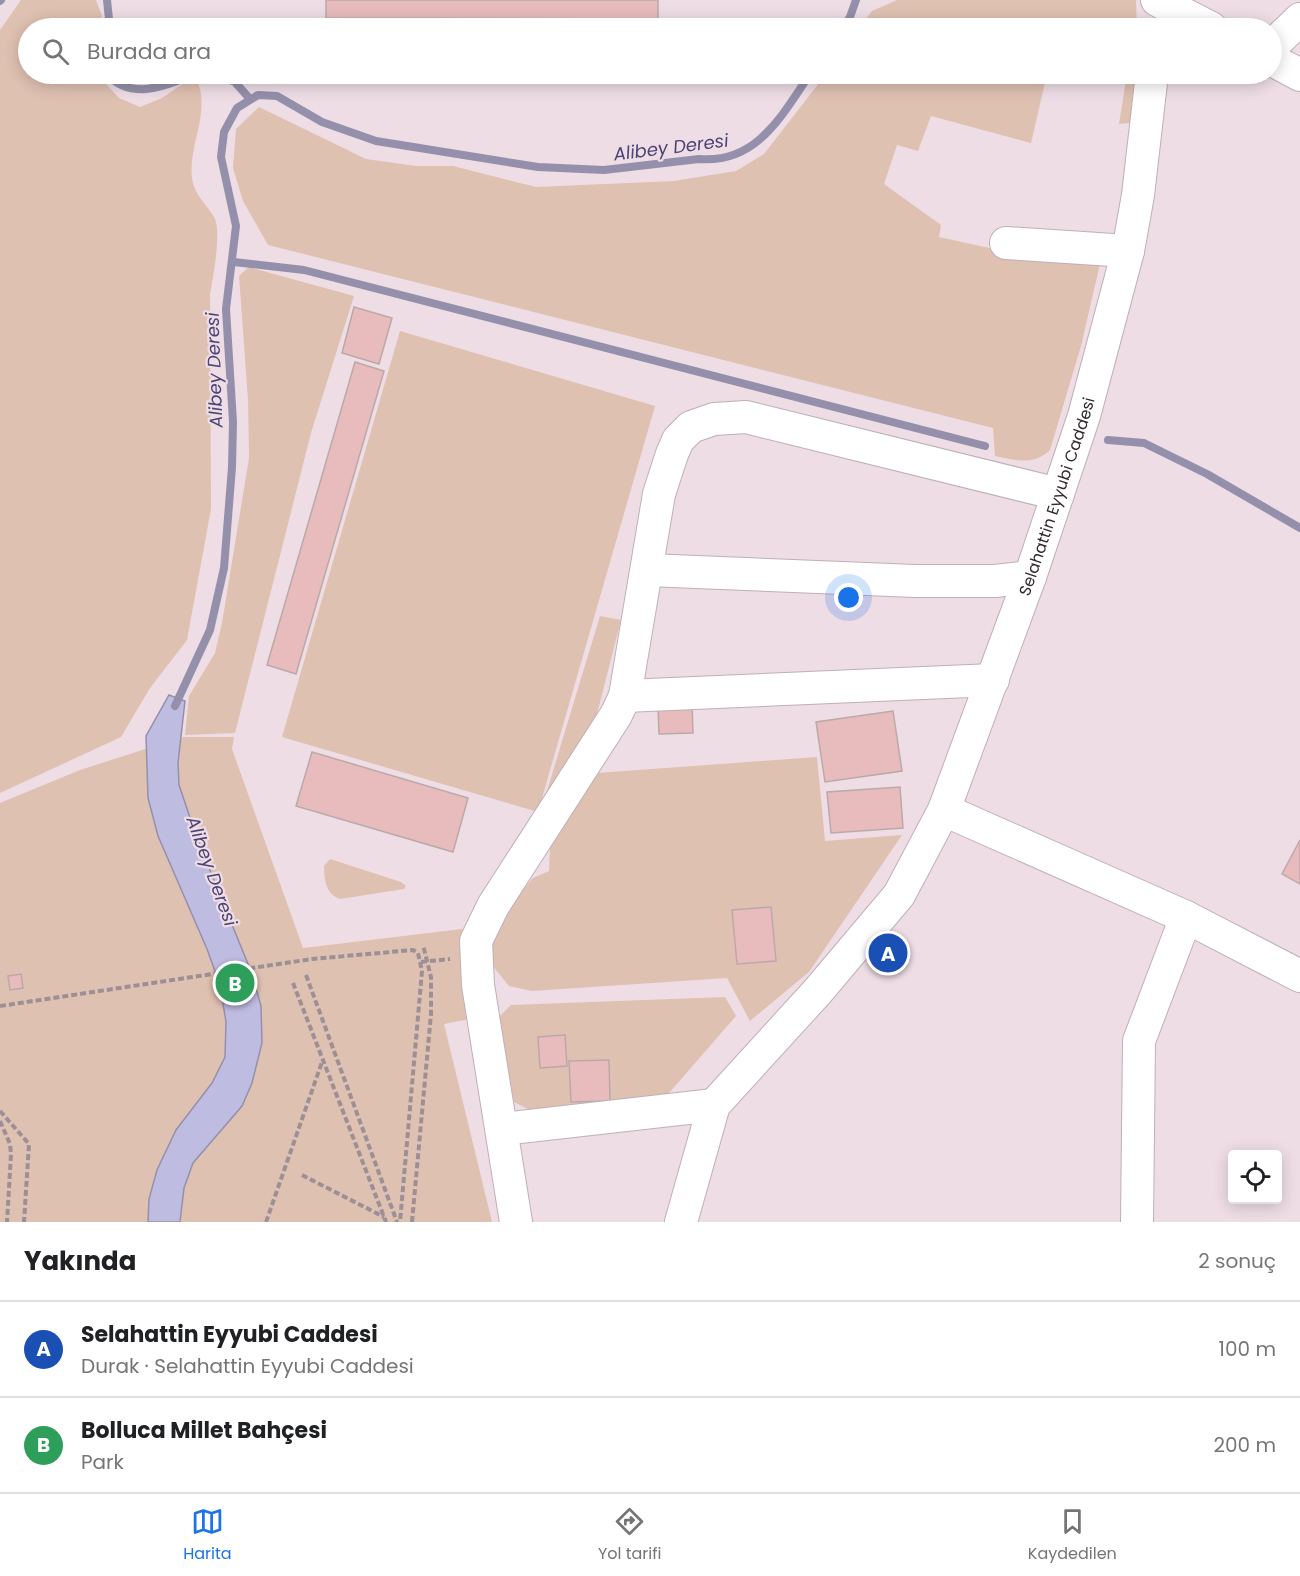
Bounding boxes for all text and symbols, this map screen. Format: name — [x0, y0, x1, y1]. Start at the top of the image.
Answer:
search box — [18, 18, 1282, 84]
icon: search — [39, 35, 72, 68]
text: Burada ara — [87, 36, 211, 67]
water label: Alibey Deresi — [611, 127, 730, 167]
water label: Alibey Deresi — [199, 311, 229, 429]
street label: Selahattin Eyyubi Caddesi — [1013, 395, 1100, 599]
your location — [834, 583, 863, 612]
water label: Alibey Deresi — [180, 812, 244, 930]
pin: A — [868, 930, 908, 976]
pin: B — [216, 960, 254, 1006]
map controls — [1228, 1150, 1282, 1204]
button: locate — [1228, 1150, 1282, 1204]
text: Yakında — [24, 1243, 136, 1279]
text: 2 sonuç — [1198, 1247, 1276, 1275]
text: Selahattin Eyyubi Caddesi — [81, 1319, 378, 1350]
text: A — [36, 1335, 51, 1363]
text: 100 m — [1219, 1335, 1276, 1363]
text: Durak · Selahattin Eyyubi Caddesi — [81, 1352, 414, 1380]
text: Bolluca Millet Bahçesi — [81, 1415, 327, 1446]
text: B — [37, 1431, 50, 1459]
text: 200 m — [1213, 1431, 1276, 1459]
text: Park — [81, 1448, 124, 1476]
tab: Harita — [183, 1505, 232, 1566]
tab: Yol tarifi — [598, 1505, 661, 1566]
tab: Kaydedilen — [1028, 1505, 1117, 1566]

